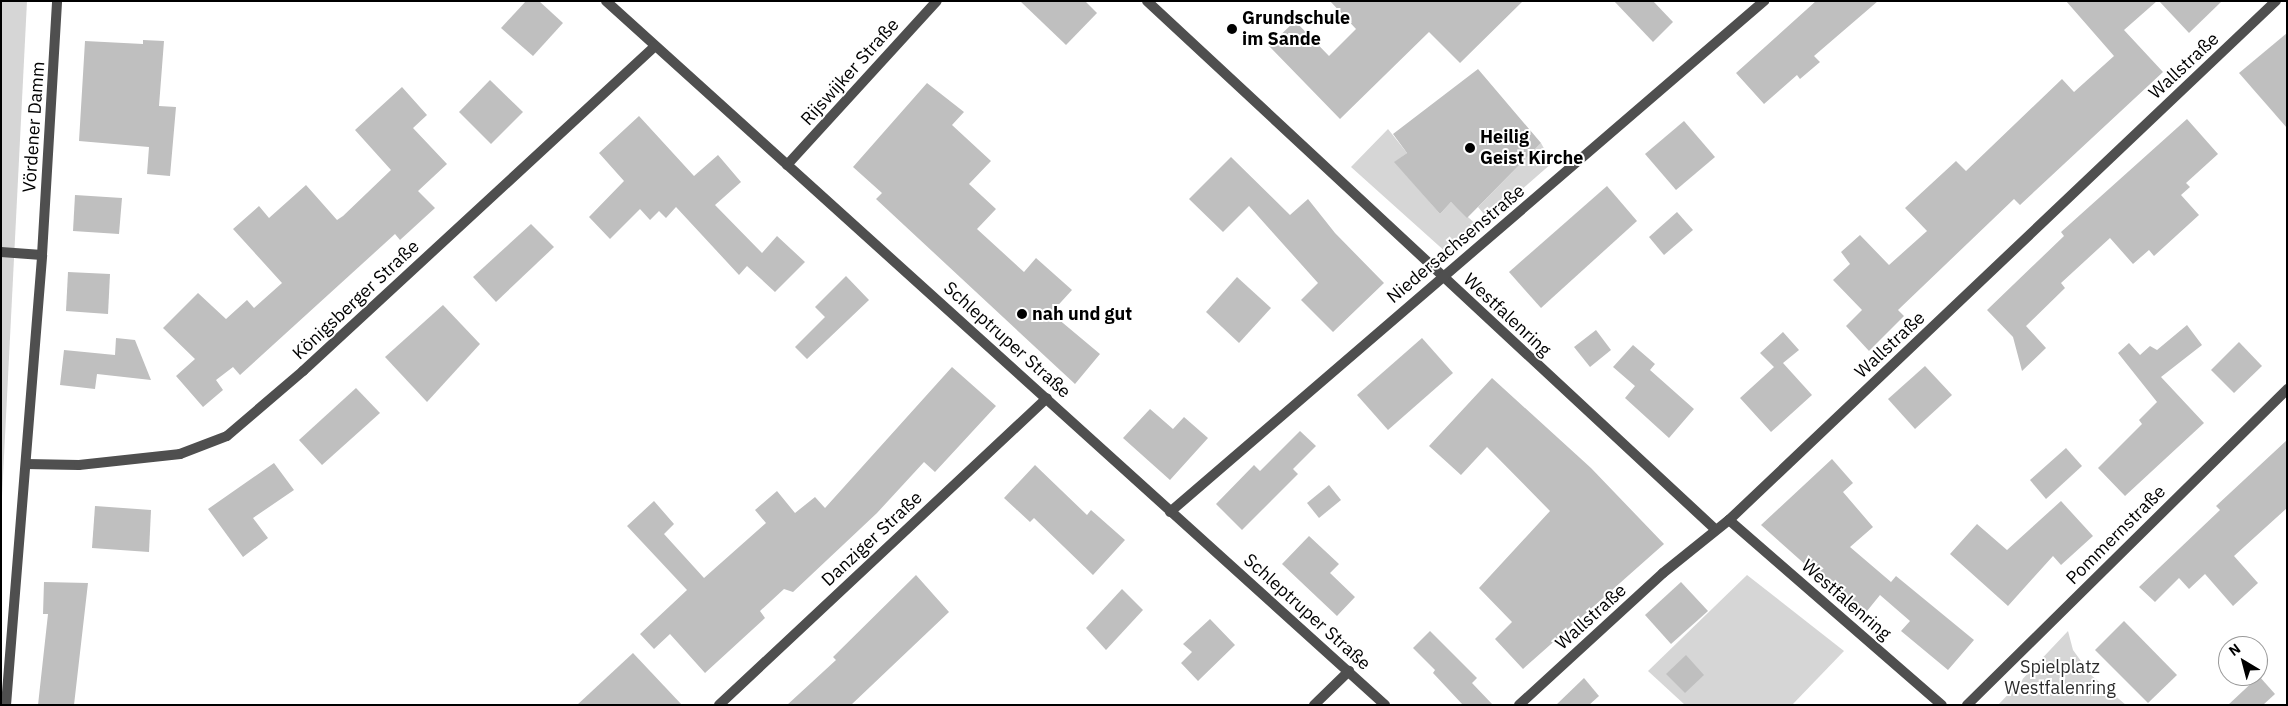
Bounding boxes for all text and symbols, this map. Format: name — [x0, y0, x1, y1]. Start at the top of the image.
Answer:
place label: Grundschule im Sande — [1242, 8, 1350, 50]
street label: Rijswijker Straße — [796, 14, 904, 130]
marker: Grundschule im Sande — [1226, 23, 1238, 35]
street label: Wallstraße — [2145, 28, 2223, 104]
street label: Vördener Damm — [19, 61, 49, 193]
place label: Heilig Geist Kirche — [1480, 127, 1583, 170]
marker: Heilig Geist Kirche — [1464, 142, 1476, 154]
street label: Niedersachsenstraße — [1383, 180, 1529, 308]
street label: Königsberger Straße — [288, 236, 424, 364]
street label: Westfalenring — [1459, 269, 1555, 361]
street label: Schleptruper Straße — [939, 277, 1075, 403]
place label: nah und gut — [1032, 303, 1132, 325]
street label: Wallstraße — [1851, 307, 1929, 383]
marker: nah und gut — [1016, 308, 1028, 320]
street label: Pommernstraße — [2062, 481, 2170, 589]
street label: Danziger Straße — [817, 487, 927, 591]
street label: Schleptruper Straße — [1239, 549, 1375, 675]
street label: Westfalenring — [1797, 555, 1895, 645]
street label: Wallstraße — [1551, 580, 1631, 654]
north arrow — [2218, 636, 2268, 686]
text: N — [2225, 640, 2244, 660]
park label: Spielplatz Westfalenring — [2004, 657, 2116, 700]

